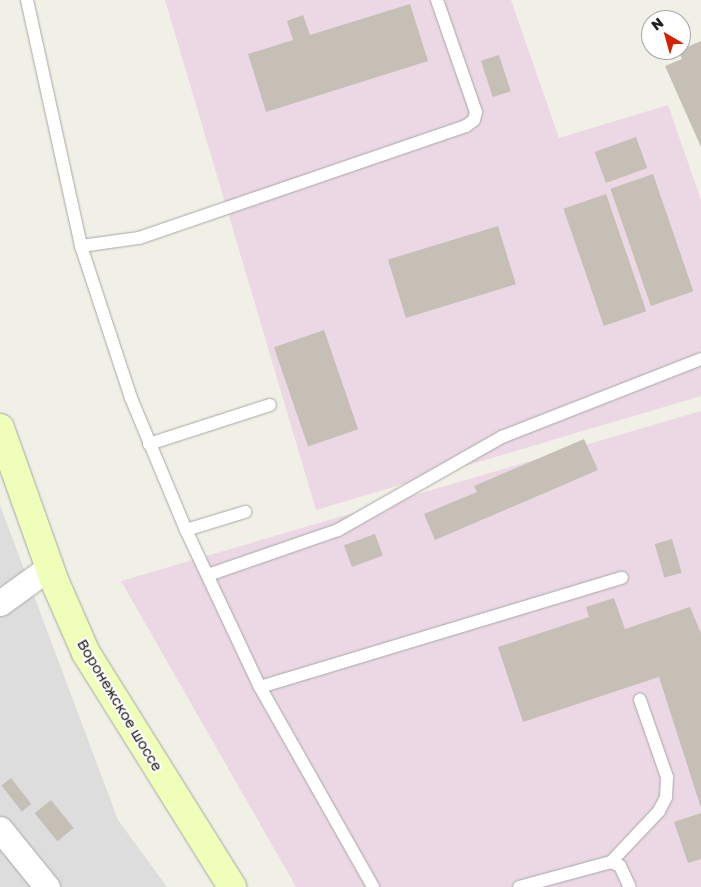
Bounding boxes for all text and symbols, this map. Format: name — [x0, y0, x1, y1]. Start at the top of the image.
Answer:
north arrow — [641, 10, 691, 60]
text: N — [648, 14, 666, 34]
street label: Воронежское шоссе — [73, 636, 167, 774]

